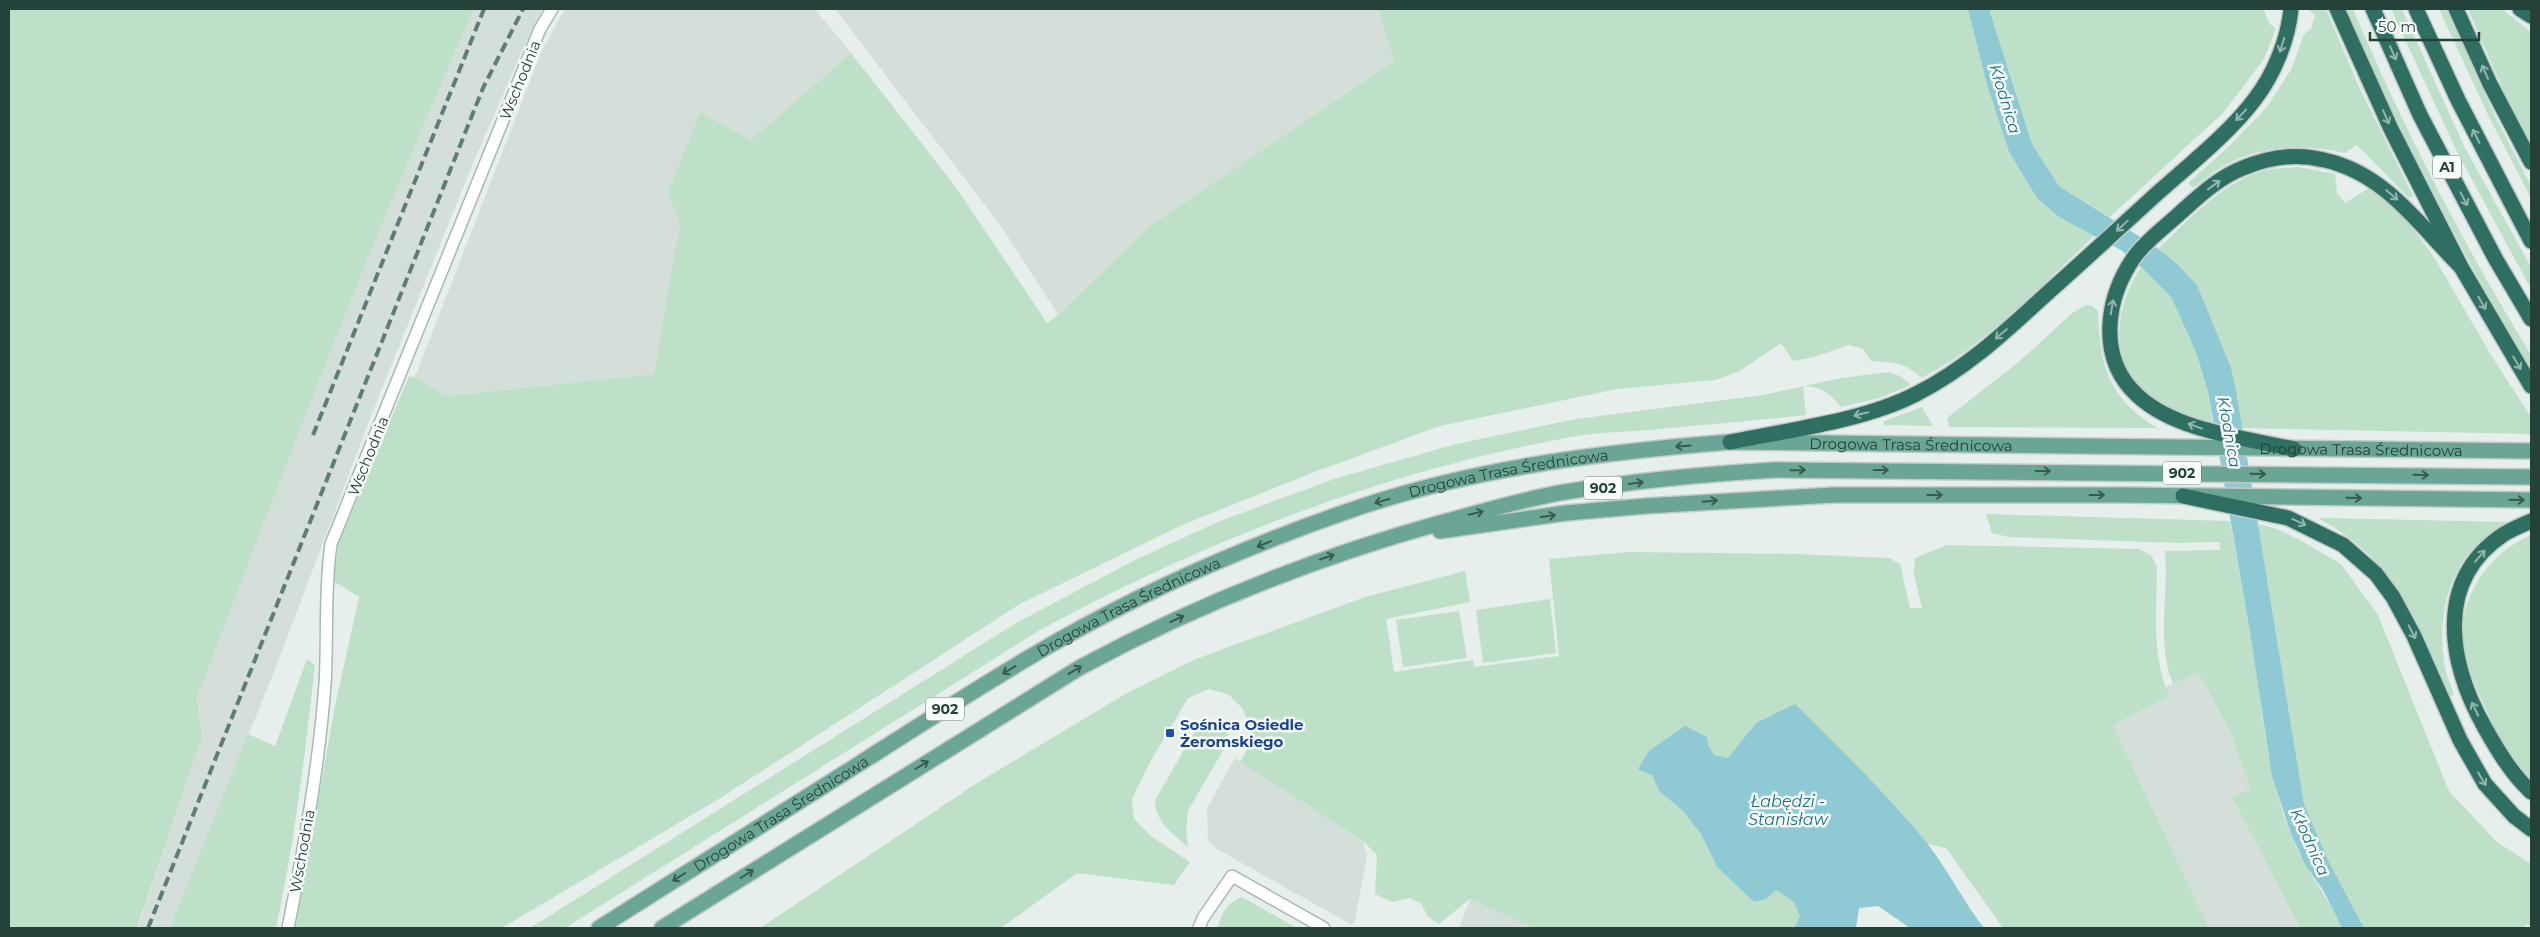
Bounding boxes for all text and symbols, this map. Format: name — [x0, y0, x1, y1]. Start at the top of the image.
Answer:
scale bar — [2370, 10, 2479, 42]
text: 50 m — [2378, 17, 2416, 36]
one-way arrow — [2276, 36, 2286, 52]
street label: Wschodnia — [495, 37, 545, 123]
one-way arrow — [2388, 45, 2398, 60]
water label: Kłodnica — [1985, 62, 2025, 136]
one-way arrow — [2479, 65, 2489, 80]
one-way arrow — [2235, 108, 2247, 121]
one-way arrow — [2381, 109, 2391, 124]
one-way arrow — [2471, 129, 2480, 144]
road number: A1 — [2433, 156, 2461, 178]
one-way arrow — [2207, 180, 2221, 190]
one-way arrow — [2386, 189, 2399, 201]
one-way arrow — [2459, 192, 2469, 207]
one-way arrow — [2116, 220, 2128, 232]
one-way arrow — [2477, 296, 2487, 311]
one-way arrow — [2108, 299, 2118, 315]
one-way arrow — [1995, 329, 2008, 340]
one-way arrow — [2512, 356, 2522, 370]
water label: Kłodnica — [2213, 395, 2245, 469]
one-way arrow — [1854, 409, 1870, 419]
street label: Wschodnia — [343, 413, 393, 499]
one-way arrow — [2188, 421, 2203, 430]
street label: Drogowa Trasa Średnicowa — [1809, 433, 2013, 455]
street label: Drogowa Trasa Średnicowa — [2259, 438, 2463, 460]
one-way arrow — [1675, 441, 1691, 450]
street label: Drogowa Trasa Średnicowa — [1406, 445, 1610, 501]
road number: 902 — [2163, 462, 2201, 484]
one-way arrow — [1790, 465, 1806, 475]
one-way arrow — [1872, 465, 1888, 475]
one-way arrow — [2035, 467, 2051, 476]
one-way arrow — [2250, 469, 2266, 478]
one-way arrow — [2412, 471, 2428, 480]
road number: 902 — [1584, 476, 1622, 499]
one-way arrow — [1628, 478, 1644, 488]
one-way arrow — [1926, 490, 1942, 500]
one-way arrow — [2088, 490, 2105, 500]
one-way arrow — [2346, 493, 2362, 503]
one-way arrow — [2509, 495, 2525, 504]
one-way arrow — [1702, 496, 1718, 506]
one-way arrow — [1374, 497, 1390, 506]
one-way arrow — [1468, 508, 1484, 517]
one-way arrow — [1540, 511, 1556, 521]
one-way arrow — [2291, 518, 2306, 528]
one-way arrow — [1257, 540, 1272, 549]
one-way arrow — [2474, 550, 2485, 563]
street label: Drogowa Trasa Średnicowa — [1033, 552, 1223, 660]
one-way arrow — [1319, 552, 1334, 561]
one-way arrow — [1169, 614, 1184, 623]
one-way arrow — [2408, 624, 2417, 639]
one-way arrow — [1002, 665, 1016, 675]
one-way arrow — [1068, 665, 1082, 675]
road number: 902 — [926, 698, 964, 721]
one-way arrow — [2470, 702, 2479, 717]
place label: Sośnica Osiedle Żeromskiego — [1180, 715, 1304, 751]
marker: Sośnica Osiedle Żeromskiego — [1164, 727, 1176, 739]
street label: Drogowa Trasa Średnicowa — [690, 751, 872, 875]
one-way arrow — [914, 759, 928, 769]
one-way arrow — [2477, 771, 2487, 785]
water label: Łabędzi - Stanisław — [1748, 792, 1829, 829]
water label: Kłodnica — [2287, 805, 2333, 879]
street label: Wschodnia — [285, 808, 319, 894]
one-way arrow — [740, 869, 754, 879]
one-way arrow — [672, 872, 686, 883]

